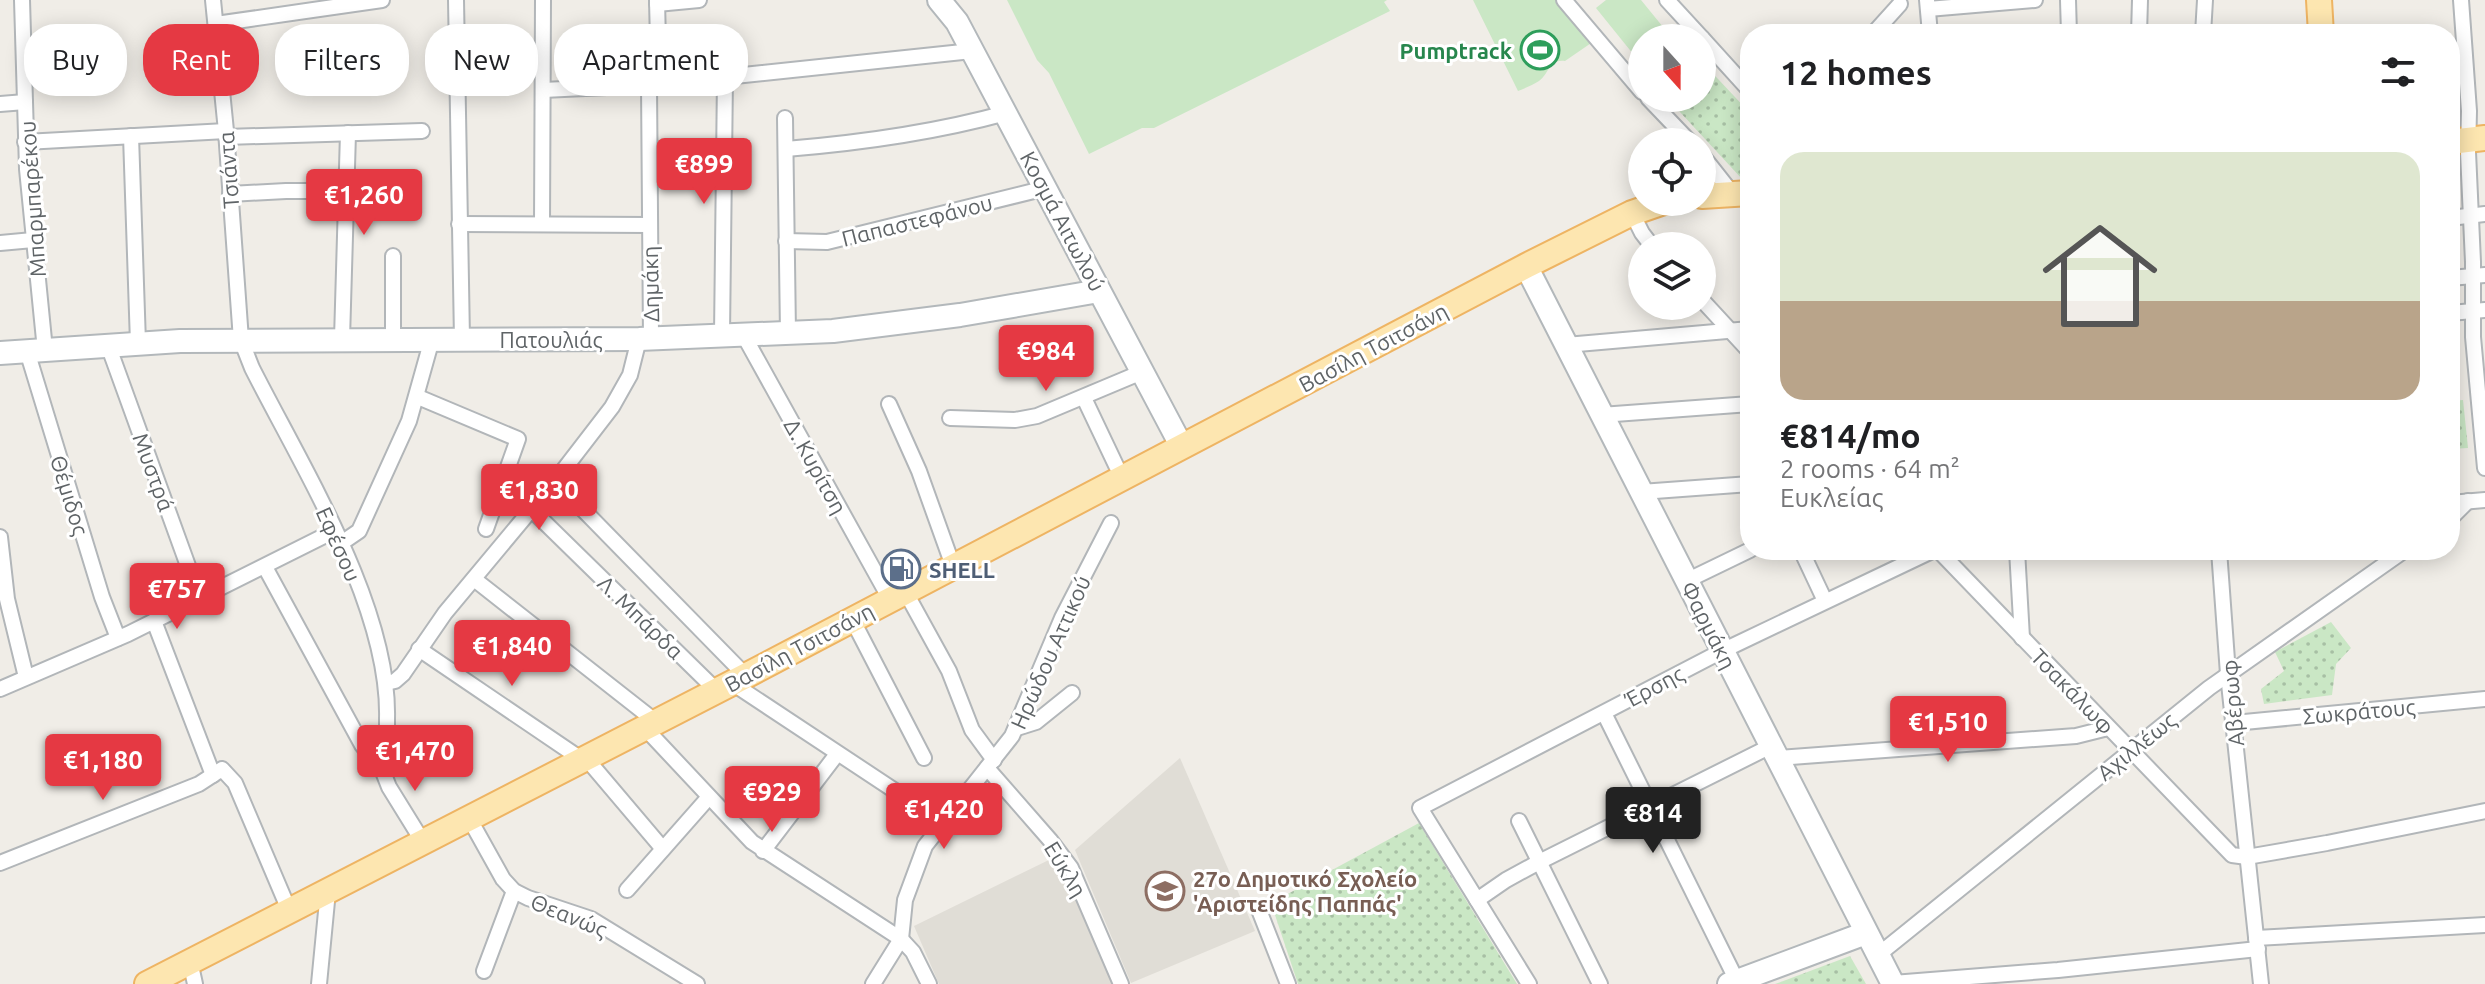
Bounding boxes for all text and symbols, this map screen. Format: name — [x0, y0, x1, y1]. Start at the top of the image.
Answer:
chip: Buy — [24, 24, 127, 96]
chip: Rent — [143, 24, 259, 96]
chip: Filters — [275, 24, 409, 96]
chip: New — [425, 24, 538, 96]
chip: Apartment — [554, 24, 748, 96]
north arrow — [1628, 24, 1716, 112]
map controls — [1628, 24, 1716, 320]
sports icon: Pumptrack — [1519, 29, 1561, 71]
place label: Pumptrack — [1400, 38, 1513, 63]
icon: filters — [2376, 50, 2420, 94]
text: 12 homes — [1780, 53, 1932, 91]
street label: Μπαρμπαρέκου — [14, 120, 50, 278]
button: locate — [1628, 128, 1716, 216]
street label: Τσιάντα — [213, 131, 243, 209]
pin: €899 — [657, 138, 751, 206]
street label: Κοσμά Αιτωλού — [1016, 147, 1110, 295]
text: €899 — [675, 149, 733, 178]
pin: €1,260 — [299, 169, 429, 237]
text: €1,260 — [324, 180, 404, 209]
street label: Παπαστεφάνου — [839, 189, 995, 251]
icon: home — [2028, 204, 2172, 348]
button: layers — [1628, 232, 1716, 320]
street label: Δημάκη — [637, 246, 663, 322]
street label: Βασίλη Τσιτσάνη — [1294, 297, 1452, 397]
pin: €984 — [999, 325, 1093, 393]
street label: Πατουλιάς — [499, 327, 603, 353]
text: €984 — [1017, 336, 1075, 365]
street label: Δ. Κυρίτση — [780, 414, 852, 518]
text: €814/mo — [1780, 416, 1921, 454]
street label: Μυστρά — [128, 430, 180, 514]
street label: Θέμιδος — [45, 452, 94, 538]
text: 2 rooms · 64 m² — [1780, 454, 1960, 483]
pin: €1,830 — [474, 464, 604, 532]
text: €1,830 — [499, 475, 579, 504]
text: Ευκλείας — [1780, 483, 1883, 512]
street label: Εφέσου — [312, 503, 366, 585]
fuel station icon: SHELL — [880, 548, 922, 590]
place label: SHELL — [929, 557, 995, 582]
pin: €757 — [130, 563, 224, 631]
street label: Λ. Μπάρδα — [593, 570, 689, 664]
street label: Ηρώδου Αττικού — [1005, 571, 1095, 733]
text: €757 — [148, 574, 206, 603]
street label: Φαρμάκη — [1676, 577, 1742, 673]
street label: Βασίλη Τσιτσάνη — [720, 597, 878, 697]
pin: €1,840 — [447, 620, 577, 688]
text: €1,840 — [472, 631, 552, 660]
street label: Τσακάλωφ — [2026, 643, 2120, 739]
street label: Αβέρωφ — [2216, 659, 2248, 747]
street label: Έρσης — [1619, 660, 1688, 713]
street label: Σωκράτους — [2302, 694, 2416, 729]
pin: €1,510 — [1883, 696, 2013, 764]
text: €1,510 — [1908, 707, 1988, 736]
street label: Αχιλλέως — [2092, 707, 2181, 786]
pin: €1,470 — [350, 725, 480, 793]
pin: €1,180 — [38, 734, 168, 802]
text: €1,470 — [375, 736, 455, 765]
text: €1,180 — [63, 745, 143, 774]
pin: €929 — [725, 766, 819, 834]
text: €929 — [743, 777, 801, 806]
pin: €1,420 — [879, 783, 1009, 851]
pin: €814 — [1606, 787, 1700, 855]
text: €1,420 — [904, 794, 984, 823]
text: €814 — [1624, 798, 1682, 827]
street label: Εύκλη — [1040, 837, 1092, 901]
place label: 27ο Δημοτικό Σχολείο 'Αριστείδης Παππάς' — [1193, 866, 1417, 917]
school or university icon: 27ο Δημοτικό Σχολείο 'Αριστείδης Παππάς' — [1144, 870, 1186, 912]
street label: Θεανώς — [527, 888, 611, 943]

